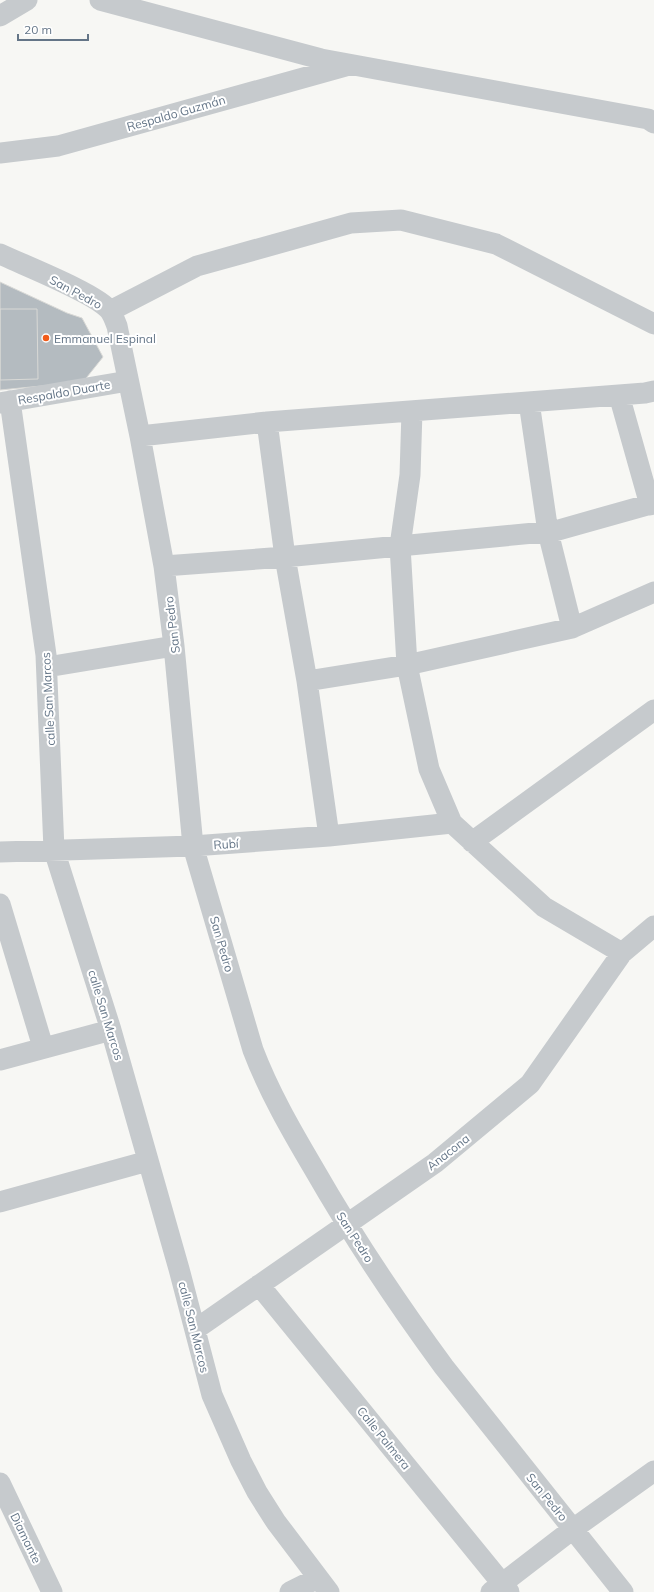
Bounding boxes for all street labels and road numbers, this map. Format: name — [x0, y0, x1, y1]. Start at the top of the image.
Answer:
street label: Respaldo Guzmán — [125, 92, 227, 134]
street label: San Pedro — [47, 272, 105, 312]
street label: Respaldo Duarte — [17, 376, 111, 408]
street label: San Pedro — [161, 596, 183, 654]
street label: calle San Marcos — [38, 652, 58, 746]
street label: Rubí — [213, 836, 240, 852]
street label: San Pedro — [207, 914, 237, 974]
street label: calle San Marcos — [85, 968, 127, 1062]
street label: Anacona — [424, 1131, 472, 1173]
street label: San Pedro — [333, 1209, 377, 1265]
street label: calle San Marcos — [175, 1280, 213, 1374]
street label: Calle Palmera — [354, 1403, 414, 1473]
street label: San Pedro — [523, 1470, 571, 1524]
street label: Diamante — [7, 1510, 45, 1566]

